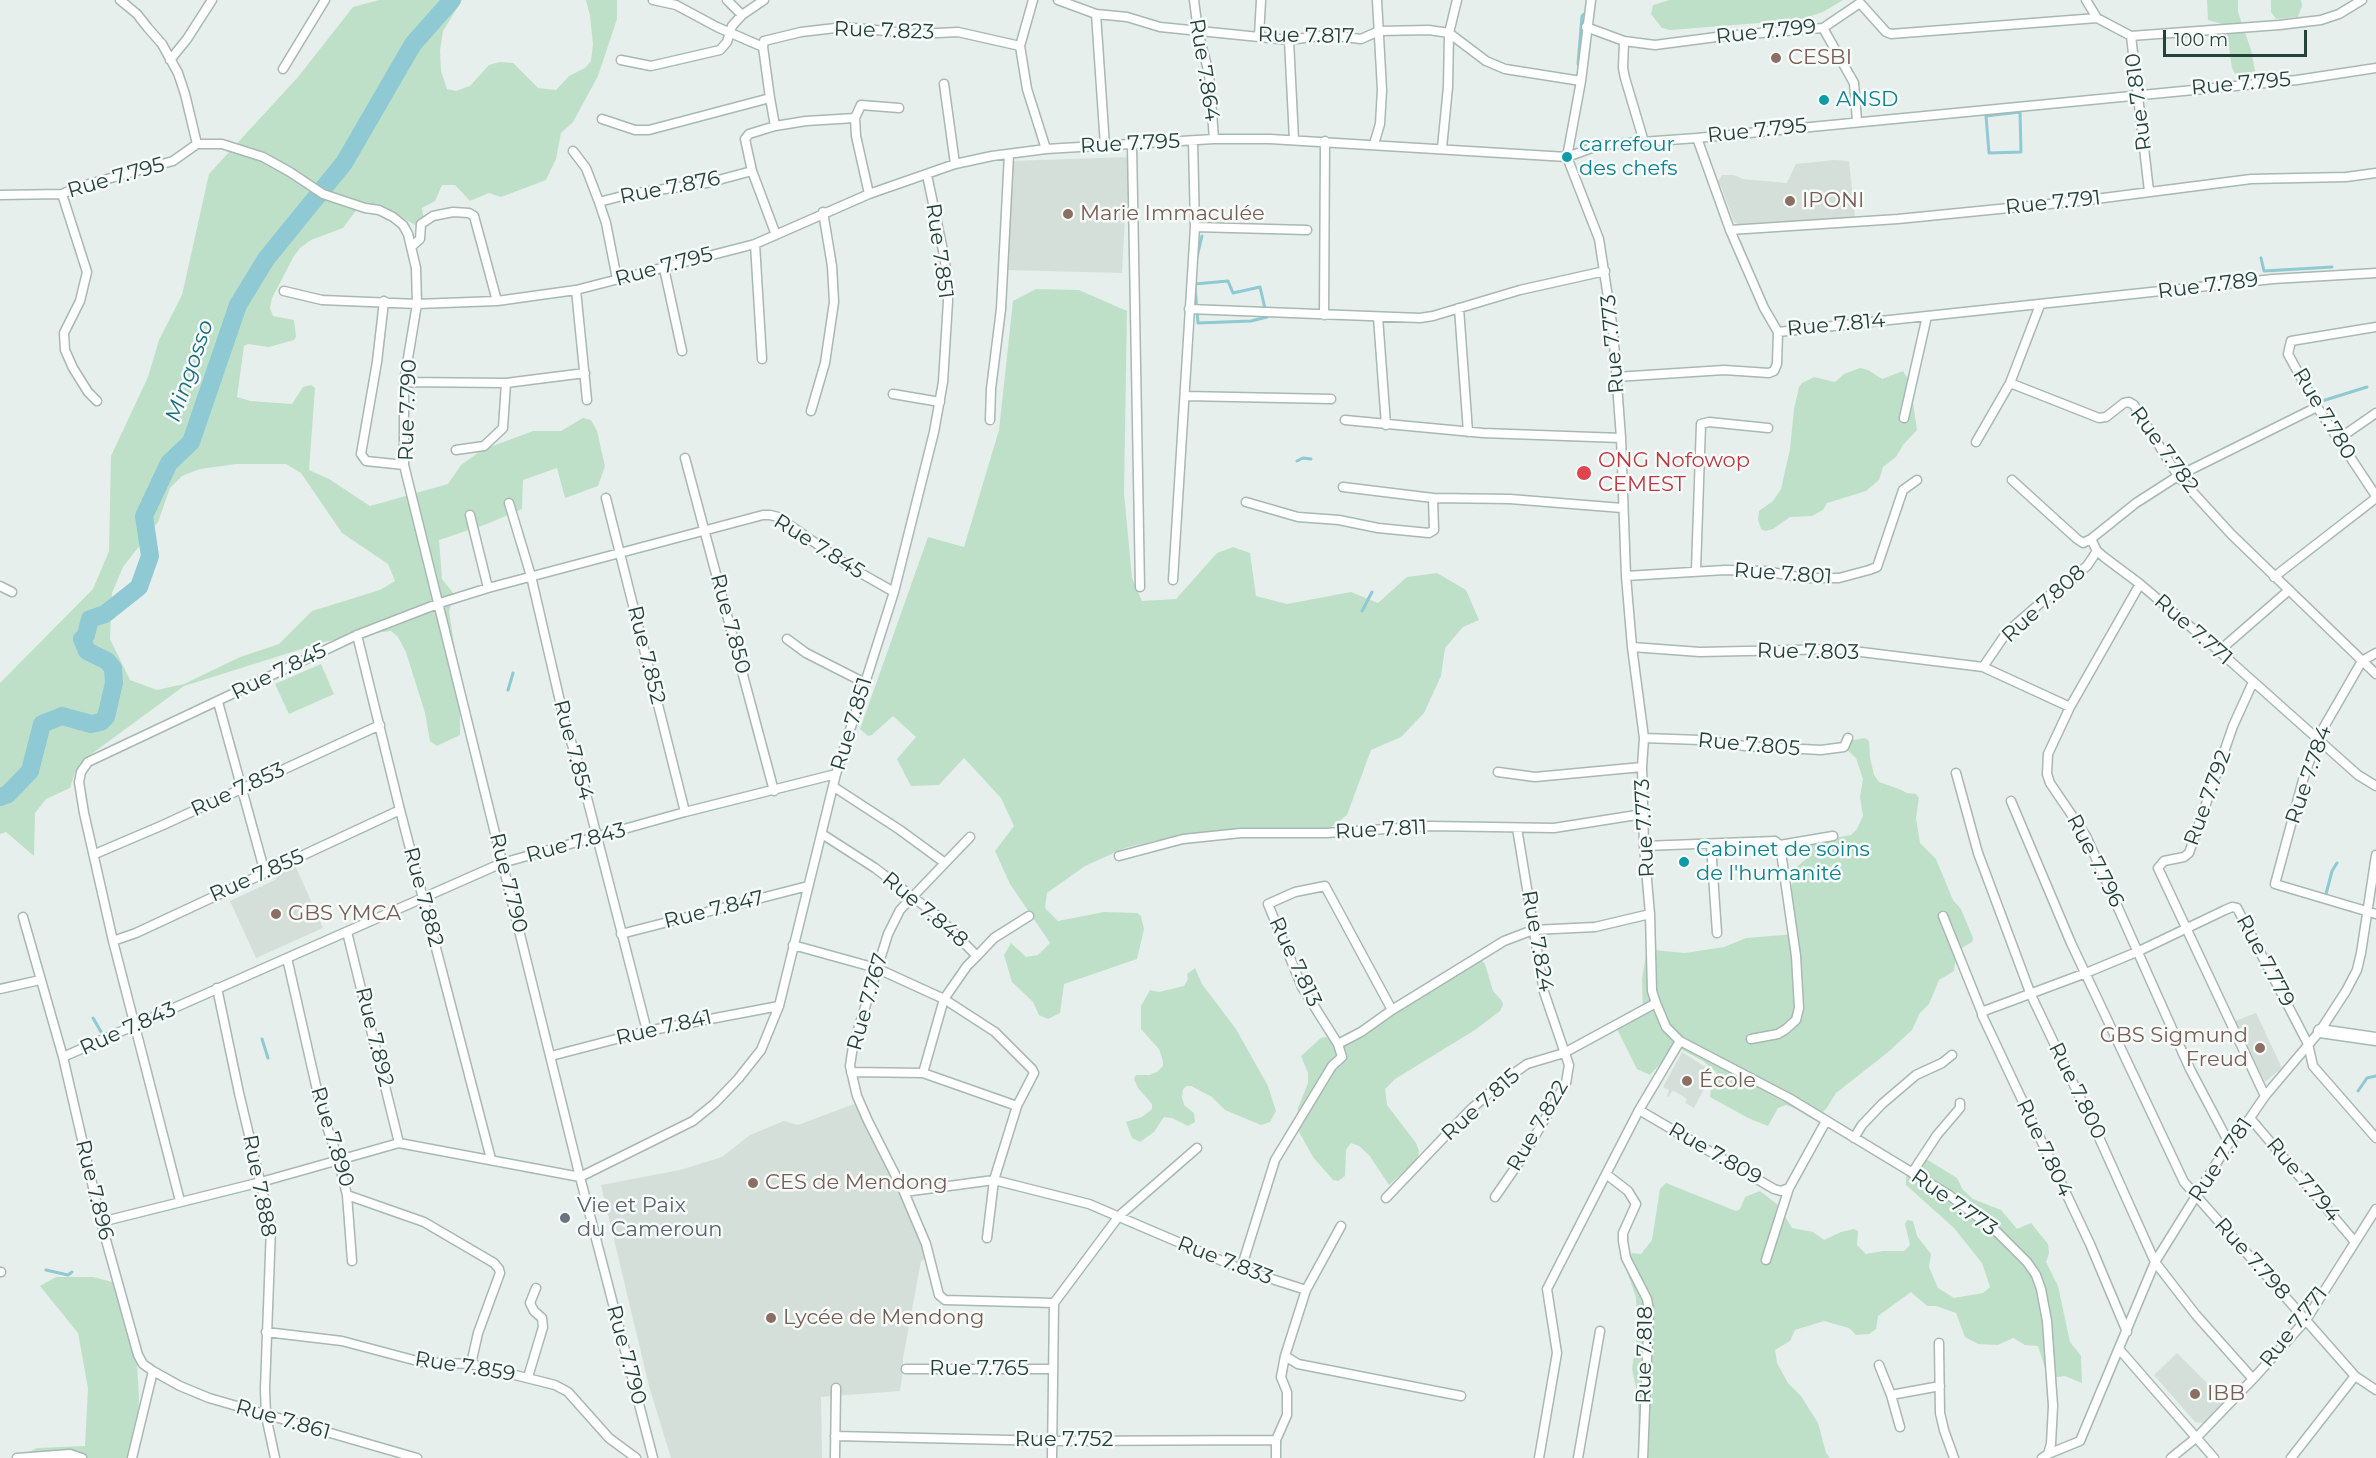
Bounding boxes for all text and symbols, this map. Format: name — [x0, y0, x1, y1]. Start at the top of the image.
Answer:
street label: Rue 7.799 — [1715, 14, 1817, 50]
street label: Rue 7.823 — [833, 17, 935, 45]
street label: Rue 7.864 — [1183, 17, 1225, 123]
scale bar — [2166, 18, 2310, 56]
street label: Rue 7.817 — [1257, 23, 1355, 49]
text: 100 m — [2174, 29, 2228, 51]
place label: CESBI — [1788, 45, 1852, 71]
marker: CESBI — [1769, 51, 1783, 65]
street label: Rue 7.810 — [2121, 52, 2157, 152]
street label: Rue 7.795 — [2190, 67, 2292, 101]
place label: ANSD — [1836, 87, 1898, 113]
marker: ANSD — [1817, 93, 1831, 107]
street label: Rue 7.795 — [1706, 113, 1808, 149]
street label: Rue 7.795 — [1079, 129, 1181, 159]
place label: carrefour des chefs — [1579, 132, 1678, 182]
marker: carrefour des chefs — [1560, 150, 1574, 164]
street label: Rue 7.795 — [64, 152, 168, 204]
street label: Rue 7.876 — [618, 166, 722, 210]
street label: Rue 7.791 — [2004, 185, 2102, 221]
place label: IPONI — [1802, 188, 1864, 214]
marker: IPONI — [1783, 194, 1797, 208]
place label: Marie Immaculée — [1080, 201, 1265, 227]
street label: Rue 7.851 — [920, 202, 958, 300]
marker: Marie Immaculée — [1061, 207, 1075, 221]
street label: Rue 7.795 — [612, 242, 716, 292]
street label: Rue 7.789 — [2156, 267, 2260, 305]
street label: Rue 7.773 — [1596, 293, 1630, 395]
street label: Rue 7.814 — [1786, 308, 1886, 342]
water label: Mingosso — [160, 317, 220, 425]
street label: Rue 7.790 — [394, 359, 422, 461]
street label: Rue 7.780 — [2287, 364, 2361, 464]
street label: Rue 7.782 — [2124, 402, 2204, 498]
place label: ONG Nofowop CEMEST — [1598, 448, 1750, 498]
marker: ONG Nofowop CEMEST — [1575, 464, 1593, 482]
street label: Rue 7.845 — [769, 509, 869, 585]
street label: Rue 7.801 — [1733, 558, 1833, 590]
street label: Rue 7.808 — [1997, 560, 2091, 648]
street label: Rue 7.850 — [705, 571, 755, 677]
street label: Rue 7.771 — [2149, 589, 2237, 671]
street label: Rue 7.852 — [622, 603, 670, 707]
street label: Rue 7.845 — [227, 638, 331, 706]
street label: Rue 7.803 — [1757, 639, 1859, 665]
street label: Rue 7.851 — [826, 674, 878, 774]
street label: Rue 7.854 — [548, 697, 598, 803]
street label: Rue 7.784 — [2280, 723, 2338, 827]
street label: Rue 7.805 — [1697, 728, 1801, 762]
street label: Rue 7.792 — [2179, 747, 2237, 849]
street label: Rue 7.853 — [187, 757, 289, 823]
street label: Rue 7.773 — [1630, 778, 1660, 878]
street label: Rue 7.796 — [2061, 810, 2129, 912]
street label: Rue 7.811 — [1334, 815, 1428, 845]
street label: Rue 7.843 — [523, 818, 629, 868]
street label: Rue 7.790 — [483, 830, 533, 936]
place label: Cabinet de soins de l'humanité — [1696, 837, 1870, 887]
street label: Rue 7.855 — [206, 844, 308, 908]
street label: Rue 7.882 — [398, 844, 448, 950]
marker: Cabinet de soins de l'humanité — [1677, 855, 1691, 869]
street label: Rue 7.848 — [877, 867, 973, 953]
street label: Rue 7.847 — [661, 885, 767, 935]
street label: Rue 7.824 — [1516, 889, 1558, 993]
place label: GBS YMCA — [288, 901, 401, 927]
marker: GBS YMCA — [269, 907, 283, 921]
street label: Rue 7.779 — [2230, 911, 2300, 1011]
street label: Rue 7.813 — [1263, 913, 1327, 1011]
street label: Rue 7.767 — [842, 951, 894, 1053]
street label: Rue 7.892 — [349, 985, 399, 1089]
street label: Rue 7.843 — [76, 997, 180, 1061]
street label: Rue 7.841 — [614, 1005, 714, 1051]
place label: GBS Sigmund Freud — [2100, 1023, 2248, 1073]
street label: Rue 7.800 — [2043, 1038, 2111, 1144]
marker: GBS Sigmund Freud — [2253, 1041, 2267, 1055]
street label: Rue 7.815 — [1437, 1063, 1525, 1147]
place label: École — [1699, 1068, 1756, 1094]
marker: École — [1680, 1074, 1694, 1088]
street label: Rue 7.822 — [1502, 1076, 1574, 1176]
street label: Rue 7.890 — [305, 1084, 359, 1190]
street label: Rue 7.804 — [2010, 1095, 2078, 1201]
street label: Rue 7.781 — [2184, 1113, 2258, 1207]
street label: Rue 7.809 — [1664, 1117, 1766, 1191]
street label: Rue 7.888 — [237, 1133, 281, 1239]
street label: Rue 7.794 — [2261, 1133, 2345, 1227]
street label: Rue 7.896 — [69, 1137, 119, 1243]
street label: Rue 7.773 — [1906, 1164, 2002, 1242]
place label: CES de Mendong — [765, 1170, 948, 1196]
marker: CES de Mendong — [746, 1176, 760, 1190]
place label: Vie et Paix du Cameroun — [577, 1193, 723, 1243]
marker: Vie et Paix du Cameroun — [558, 1211, 572, 1225]
street label: Rue 7.798 — [2209, 1213, 2295, 1305]
street label: Rue 7.833 — [1174, 1231, 1276, 1291]
street label: Rue 7.771 — [2255, 1282, 2333, 1372]
street label: Rue 7.790 — [601, 1302, 651, 1408]
place label: Lycée de Mendong — [783, 1305, 984, 1331]
street label: Rue 7.818 — [1632, 1306, 1658, 1404]
marker: Lycée de Mendong — [764, 1311, 778, 1325]
street label: Rue 7.859 — [413, 1347, 517, 1387]
street label: Rue 7.765 — [929, 1356, 1029, 1382]
place label: IBB — [2207, 1381, 2245, 1407]
marker: IBB — [2188, 1387, 2202, 1401]
street label: Rue 7.861 — [233, 1394, 333, 1446]
street label: Rue 7.752 — [1015, 1427, 1113, 1453]

